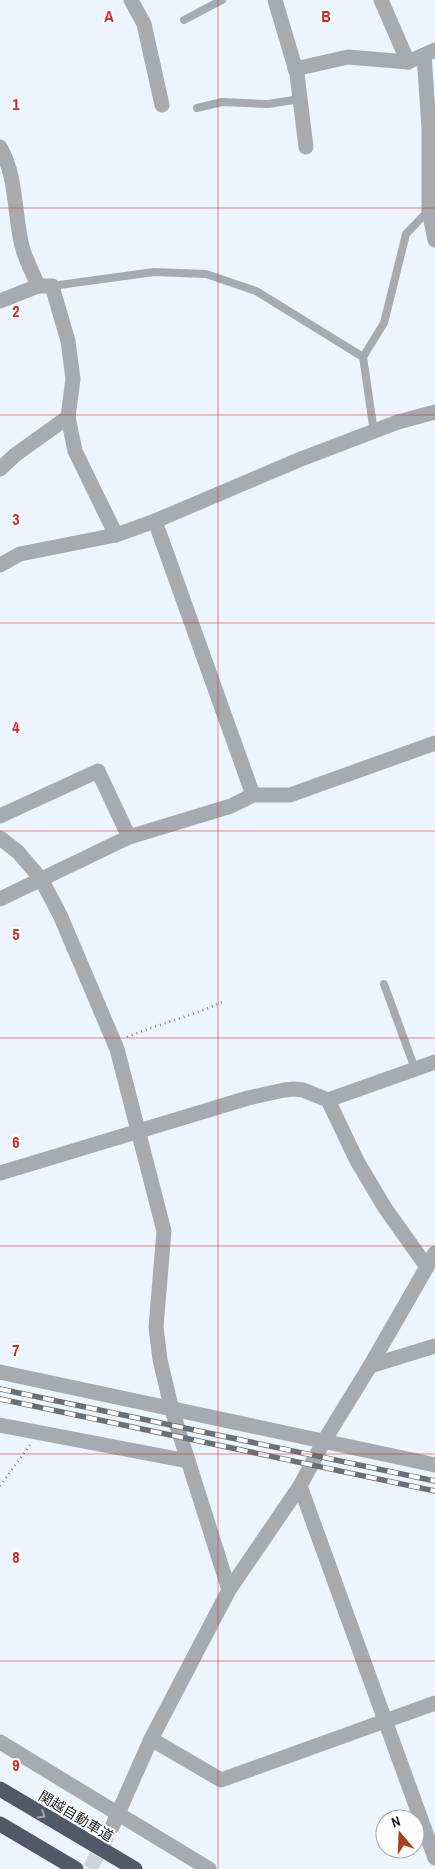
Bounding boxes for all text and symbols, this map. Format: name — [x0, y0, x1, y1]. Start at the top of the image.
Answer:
text: A — [104, 5, 114, 27]
text: B — [321, 5, 331, 27]
text: 1 — [12, 93, 20, 115]
text: 2 — [12, 300, 20, 322]
text: 3 — [12, 508, 20, 530]
text: 4 — [12, 716, 20, 738]
text: 5 — [12, 923, 20, 945]
text: 6 — [12, 1131, 20, 1153]
text: 7 — [12, 1339, 20, 1361]
text: 8 — [12, 1546, 20, 1568]
text: 9 — [12, 1754, 20, 1776]
street label: 関越自動車道 — [35, 1787, 117, 1845]
one-way arrow — [36, 1808, 45, 1818]
north arrow — [375, 1809, 425, 1859]
text: N — [389, 1812, 403, 1832]

